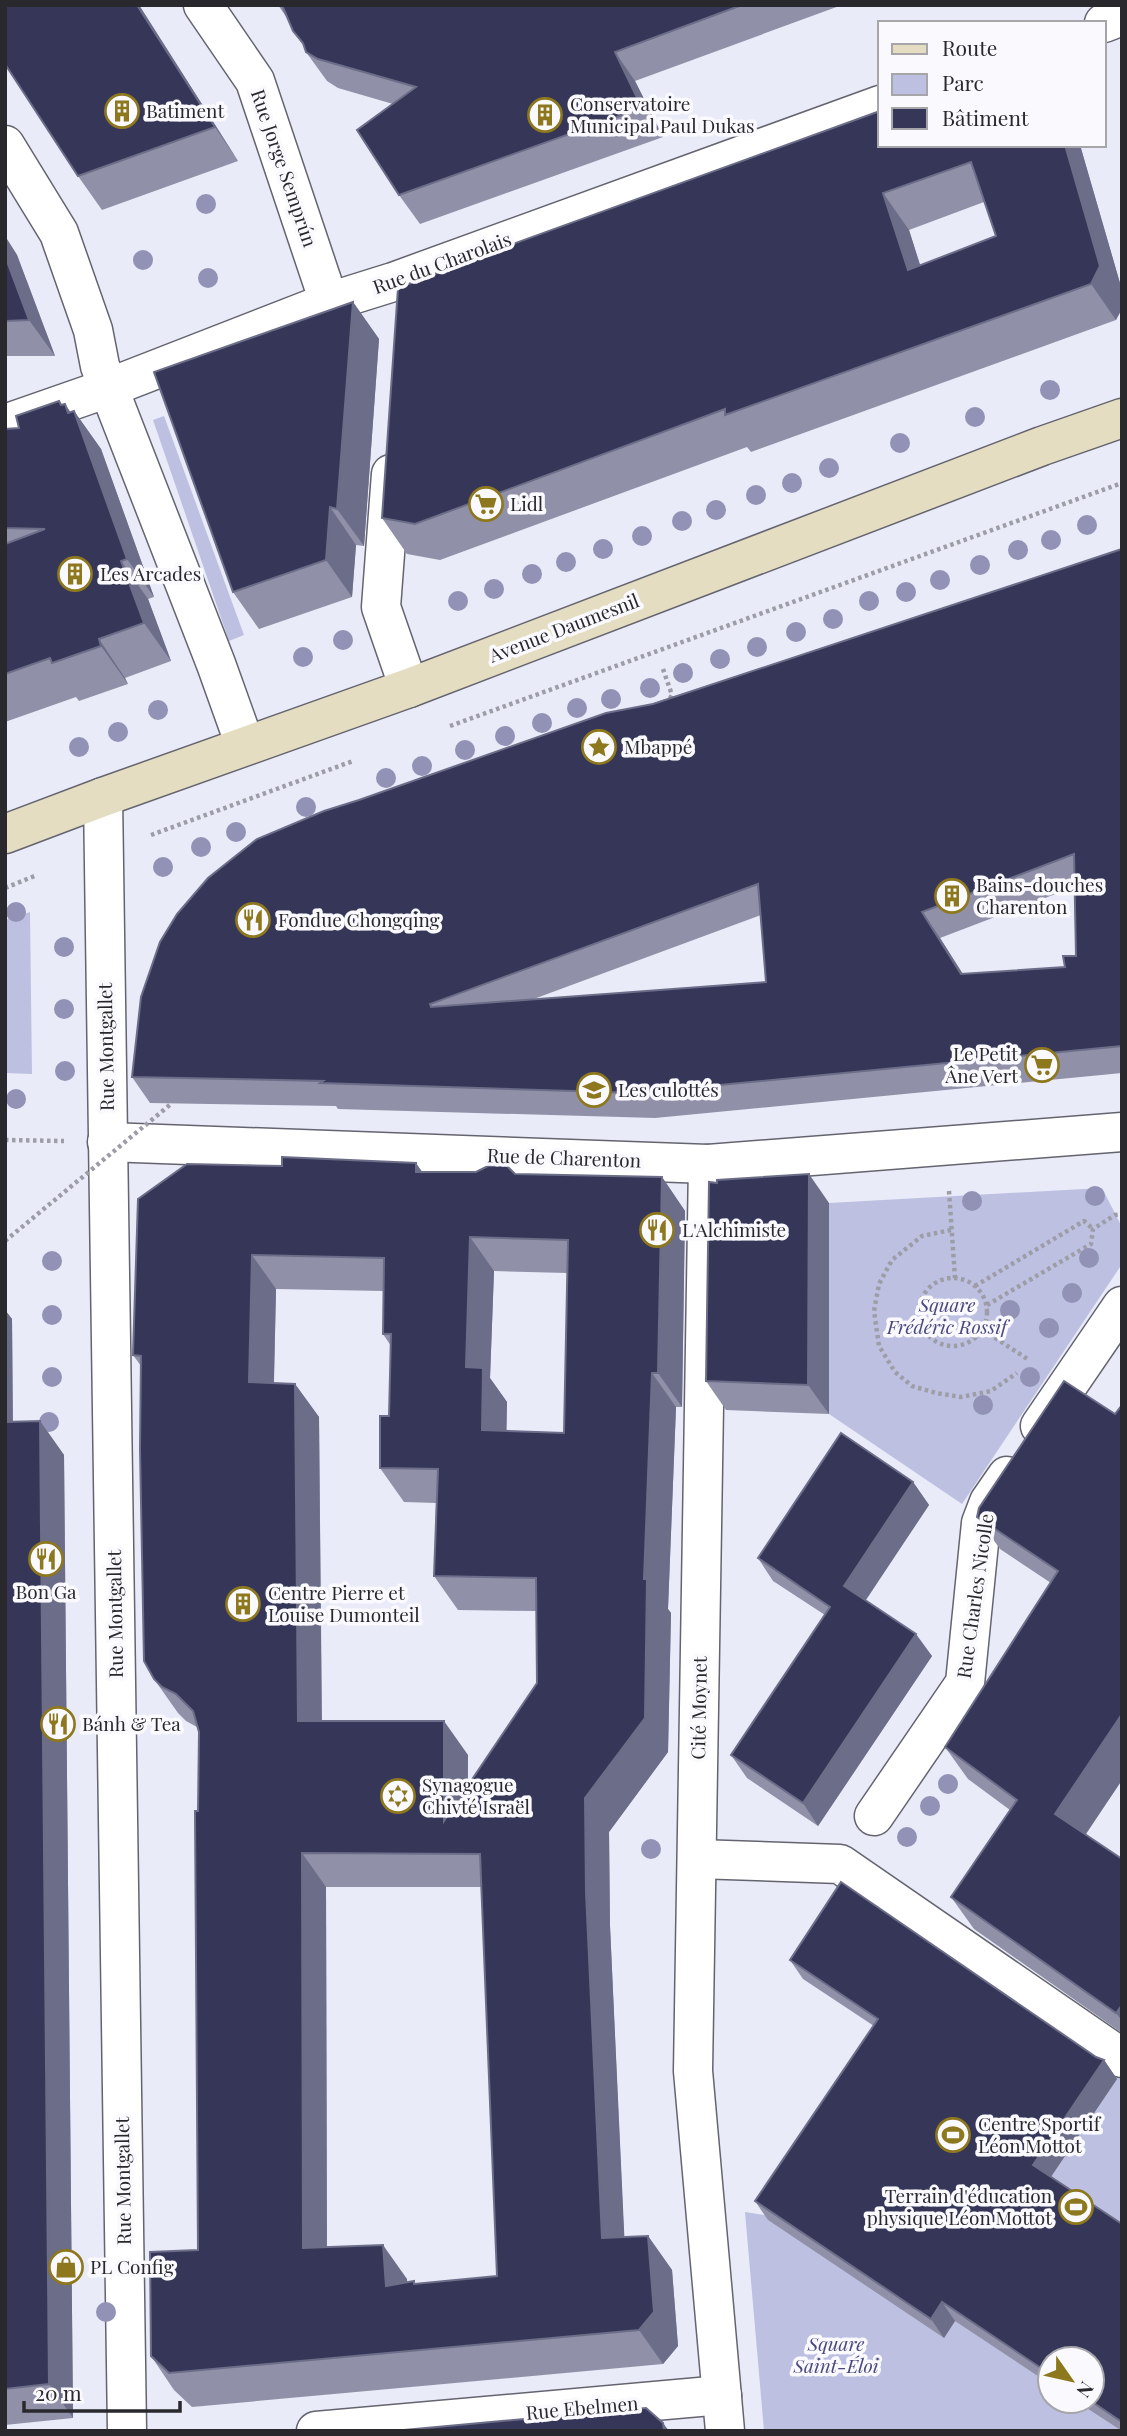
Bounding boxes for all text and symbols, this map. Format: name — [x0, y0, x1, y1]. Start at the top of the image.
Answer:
legend — [878, 21, 1106, 147]
text: Route — [942, 33, 997, 61]
text: Parc — [942, 68, 984, 96]
street label: Rue Jorge Semprún — [246, 85, 324, 251]
place label: Conservatoire Municipal Paul Dukas — [570, 90, 754, 138]
building icon: Batiment — [103, 92, 141, 130]
building icon: Conservatoire Municipal Paul Dukas — [526, 96, 564, 134]
place label: Batiment — [146, 97, 224, 123]
text: Bâtiment — [942, 103, 1029, 131]
street label: Rue du Charolais — [369, 225, 514, 299]
supermarket icon: Lidl — [467, 485, 505, 523]
place label: Lidl — [510, 490, 544, 516]
building icon: Les Arcades — [56, 555, 94, 593]
place label: Les Arcades — [100, 560, 201, 586]
street label: Avenue Daumesnil — [484, 586, 643, 668]
place icon: Mbappé — [580, 728, 618, 766]
place label: Mbappé — [624, 733, 692, 759]
place label: Bains-douches Charenton — [976, 871, 1103, 919]
building icon: Bains-douches Charenton — [933, 877, 971, 915]
restaurant icon: Fondue Chongqing — [234, 901, 272, 939]
place label: Fondue Chongqing — [278, 906, 440, 932]
street label: Rue Montgallet — [91, 982, 119, 1111]
place label: Le Petit Âne Vert — [944, 1040, 1018, 1088]
supermarket icon: Le Petit Âne Vert — [1023, 1046, 1061, 1084]
school or university icon: Les culottés — [575, 1071, 613, 1109]
place label: Les culottés — [618, 1076, 719, 1102]
street label: Rue de Charenton — [486, 1141, 642, 1173]
restaurant icon: L'Alchimiste — [638, 1211, 676, 1249]
place label: L'Alchimiste — [682, 1216, 786, 1242]
park label: Square Frédéric Rossif — [886, 1291, 1011, 1339]
street label: Rue Charles Nicolle — [950, 1512, 998, 1680]
restaurant icon: Bon Ga — [27, 1540, 65, 1578]
street label: Rue Montgallet — [100, 1549, 128, 1678]
place label: Bon Ga — [15, 1578, 77, 1604]
place label: Centre Pierre et Louise Dumonteil — [268, 1579, 420, 1627]
building icon: Centre Pierre et Louise Dumonteil — [224, 1585, 262, 1623]
street label: Cité Moynet — [684, 1656, 712, 1760]
restaurant icon: Bánh & Tea — [39, 1705, 77, 1743]
place label: Bánh & Tea — [82, 1710, 181, 1736]
place label: Synagogue Chivté Israël — [422, 1771, 531, 1819]
synagogue icon: Synagogue Chivté Israël — [379, 1777, 417, 1815]
place label: Centre Sportif Léon Mottot — [978, 2110, 1102, 2158]
street label: Rue Montgallet — [108, 2116, 136, 2245]
sports icon: Centre Sportif Léon Mottot — [934, 2116, 972, 2154]
place label: Terrain d'éducation physique Léon Mottot — [867, 2182, 1053, 2230]
sports icon: Terrain d'éducation physique Léon Mottot — [1057, 2188, 1095, 2226]
shop icon: PL Config — [47, 2248, 85, 2286]
place label: PL Config — [90, 2253, 174, 2279]
park label: Square Saint-Éloi — [792, 2330, 880, 2378]
north arrow — [1036, 2345, 1106, 2415]
scale bar — [24, 2370, 180, 2414]
text: N — [1071, 2377, 1101, 2403]
text: 20 m — [35, 2378, 82, 2406]
street label: Rue Ebelmen — [525, 2389, 640, 2425]

